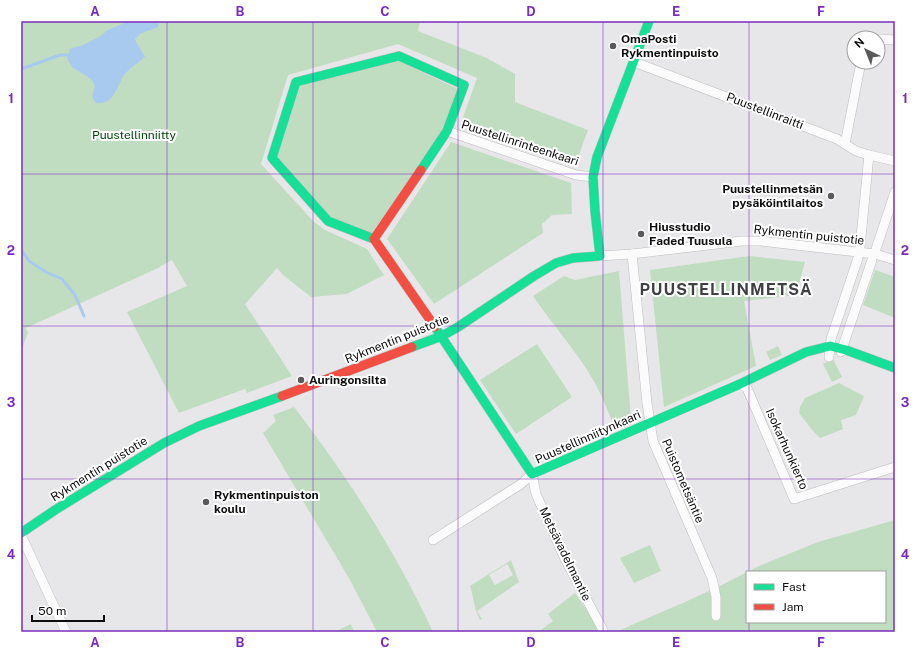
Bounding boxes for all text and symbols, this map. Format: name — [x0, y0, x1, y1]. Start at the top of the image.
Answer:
text: A — [90, 4, 100, 19]
text: B — [236, 4, 245, 19]
text: C — [380, 4, 390, 19]
text: D — [526, 4, 536, 19]
text: E — [672, 4, 680, 19]
text: F — [817, 4, 825, 19]
north arrow — [846, 30, 886, 70]
place label: OmaPosti Rykmentinpuisto — [621, 32, 719, 60]
text: N — [852, 35, 866, 50]
marker: OmaPosti Rykmentinpuisto — [608, 41, 618, 51]
street label: Puustellinraitti — [724, 90, 806, 132]
text: 1 — [8, 91, 14, 106]
text: 1 — [902, 91, 908, 106]
street label: Puustellinrinteenkaari — [459, 117, 581, 169]
park label: Puustellinniitty — [92, 128, 177, 142]
place label: Puustellinmetsän pysäköintilaitos — [722, 182, 823, 210]
marker: Puustellinmetsän pysäköintilaitos — [826, 191, 836, 201]
place label: Hiusstudio Faded Tuusula — [649, 220, 733, 248]
street label: Rykmentin puistotie — [753, 222, 865, 248]
marker: Hiusstudio Faded Tuusula — [636, 229, 646, 239]
text: 2 — [7, 243, 15, 258]
text: 2 — [901, 243, 909, 258]
district label: PUUSTELLINMETSÄ — [639, 279, 813, 299]
street label: Rykmentin puistotie — [343, 312, 451, 366]
place label: Auringonsilta — [309, 373, 386, 387]
marker: Auringonsilta — [296, 375, 306, 385]
text: 3 — [7, 395, 16, 410]
text: 3 — [901, 395, 910, 410]
street label: Isokarhunkierto — [763, 406, 811, 492]
street label: Puustellinniitynkaari — [533, 407, 643, 467]
street label: Rykmentin puistotie — [48, 433, 150, 504]
street label: Puistometsäntie — [659, 437, 707, 525]
place label: Rykmentinpuiston koulu — [214, 488, 319, 516]
marker: Rykmentinpuiston koulu — [201, 497, 211, 507]
street label: Metsävadelmantie — [536, 505, 594, 603]
text: 4 — [7, 547, 16, 562]
text: 4 — [901, 547, 910, 562]
legend — [746, 571, 886, 623]
text: Fast — [782, 580, 807, 594]
scale bar — [32, 597, 104, 623]
text: Jam — [782, 600, 804, 614]
text: 50 m — [38, 604, 66, 618]
text: A — [90, 635, 100, 650]
text: B — [236, 635, 245, 650]
text: C — [380, 635, 390, 650]
text: D — [526, 635, 536, 650]
text: E — [672, 635, 680, 650]
text: F — [817, 635, 825, 650]

